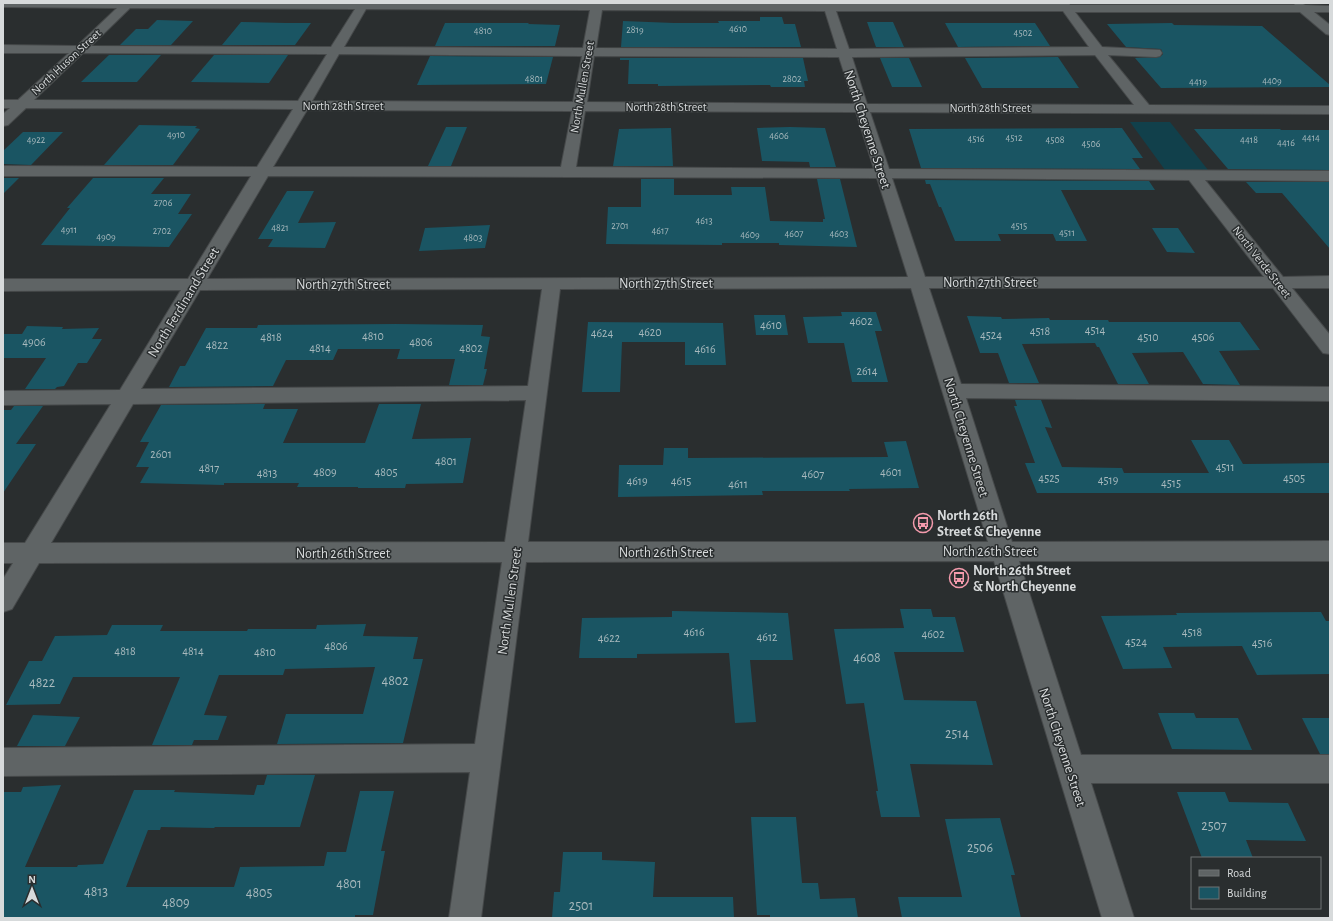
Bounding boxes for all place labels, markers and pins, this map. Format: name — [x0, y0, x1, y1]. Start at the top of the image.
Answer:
place label: North 26th Street & Cheyenne — [937, 509, 1041, 539]
bus stop icon: North 26th Street & Cheyenne — [912, 512, 934, 534]
place label: North 26th Street & North Cheyenne — [973, 564, 1076, 594]
bus stop icon: North 26th Street & North Cheyenne — [948, 567, 970, 589]

